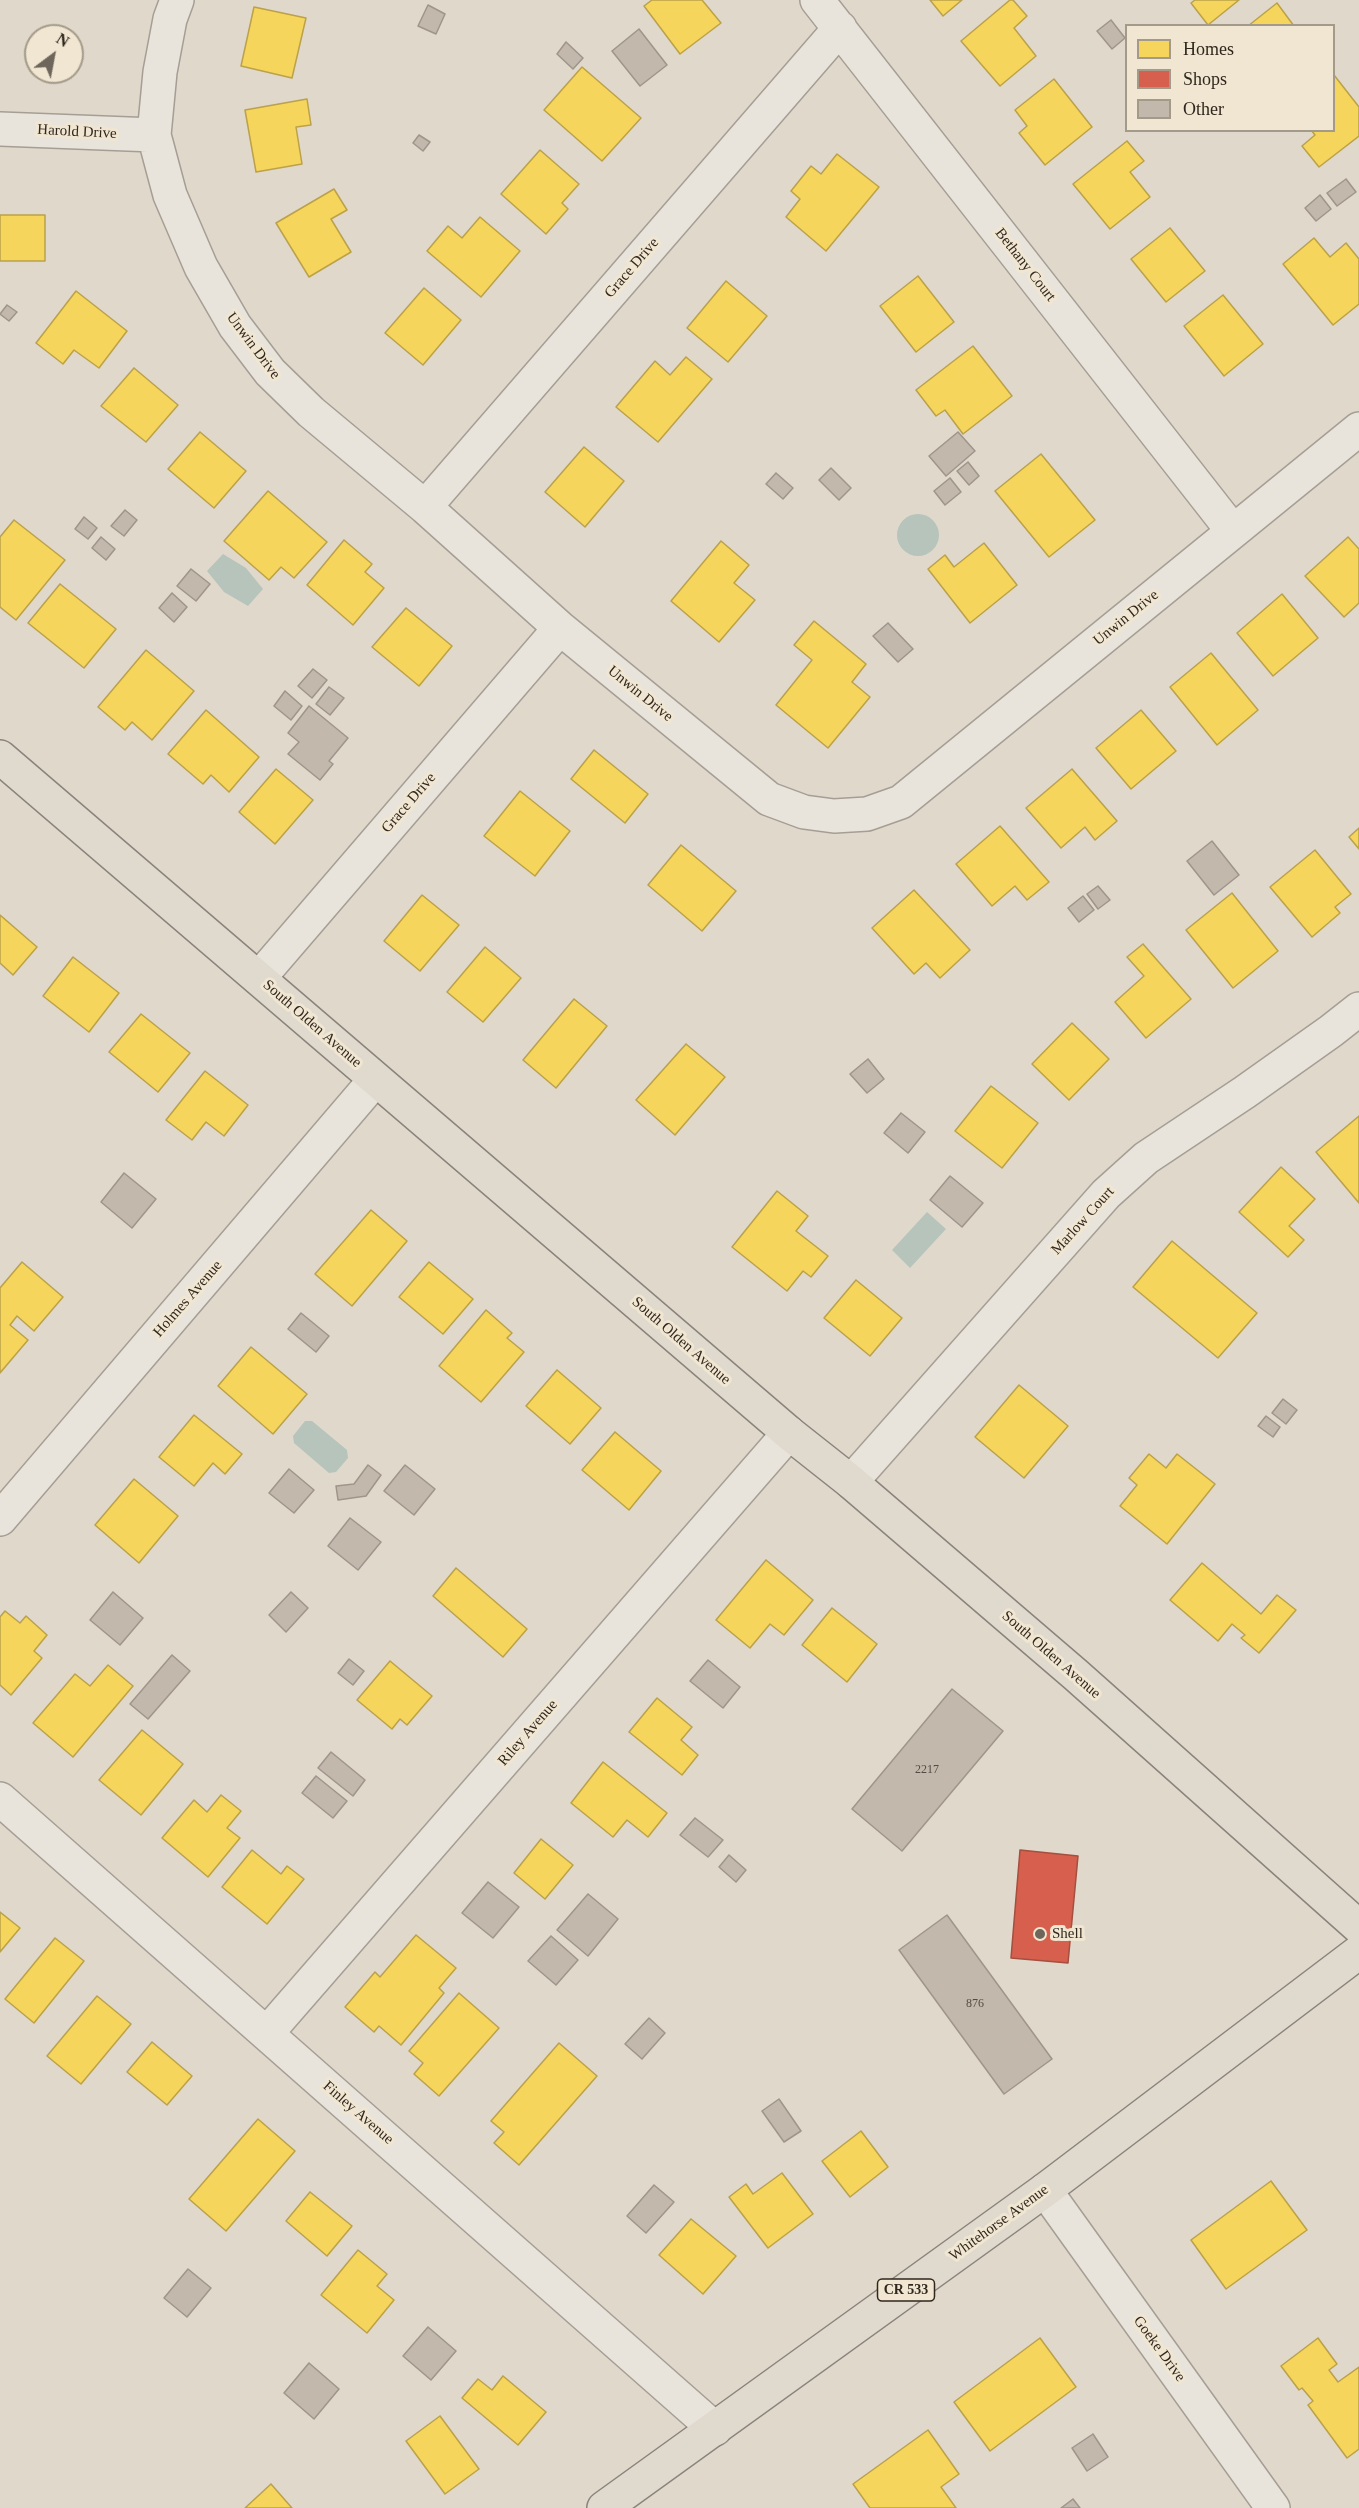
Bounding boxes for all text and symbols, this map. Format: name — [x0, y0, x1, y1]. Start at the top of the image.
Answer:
north arrow — [24, 24, 84, 84]
legend — [1125, 24, 1335, 132]
text: N — [53, 30, 72, 50]
text: Homes — [1183, 39, 1234, 59]
text: Shops — [1183, 69, 1227, 89]
text: Other — [1183, 99, 1224, 119]
street label: Harold Drive — [37, 121, 117, 143]
street label: Bethany Court — [991, 225, 1059, 305]
street label: Grace Drive — [601, 234, 663, 302]
street label: Unwin Drive — [222, 309, 284, 383]
street label: Unwin Drive — [1090, 586, 1162, 650]
street label: Unwin Drive — [604, 662, 676, 726]
street label: Grace Drive — [378, 769, 440, 837]
street label: South Olden Avenue — [259, 976, 365, 1072]
street label: Marlow Court — [1048, 1183, 1118, 1259]
street label: Holmes Avenue — [150, 1257, 226, 1341]
street label: South Olden Avenue — [628, 1293, 734, 1389]
street label: South Olden Avenue — [998, 1607, 1104, 1703]
street label: Riley Avenue — [494, 1696, 562, 1770]
house number: 2217 — [915, 1763, 939, 1777]
place label: Shell — [1052, 1925, 1083, 1943]
marker: Shell — [1033, 1927, 1047, 1941]
house number: 876 — [966, 1997, 984, 2011]
street label: Finley Avenue — [319, 2077, 397, 2149]
street label: Whitehorse Avenue — [946, 2181, 1052, 2265]
road number: CR 533 — [878, 2279, 934, 2301]
street label: Goeke Drive — [1129, 2313, 1189, 2385]

